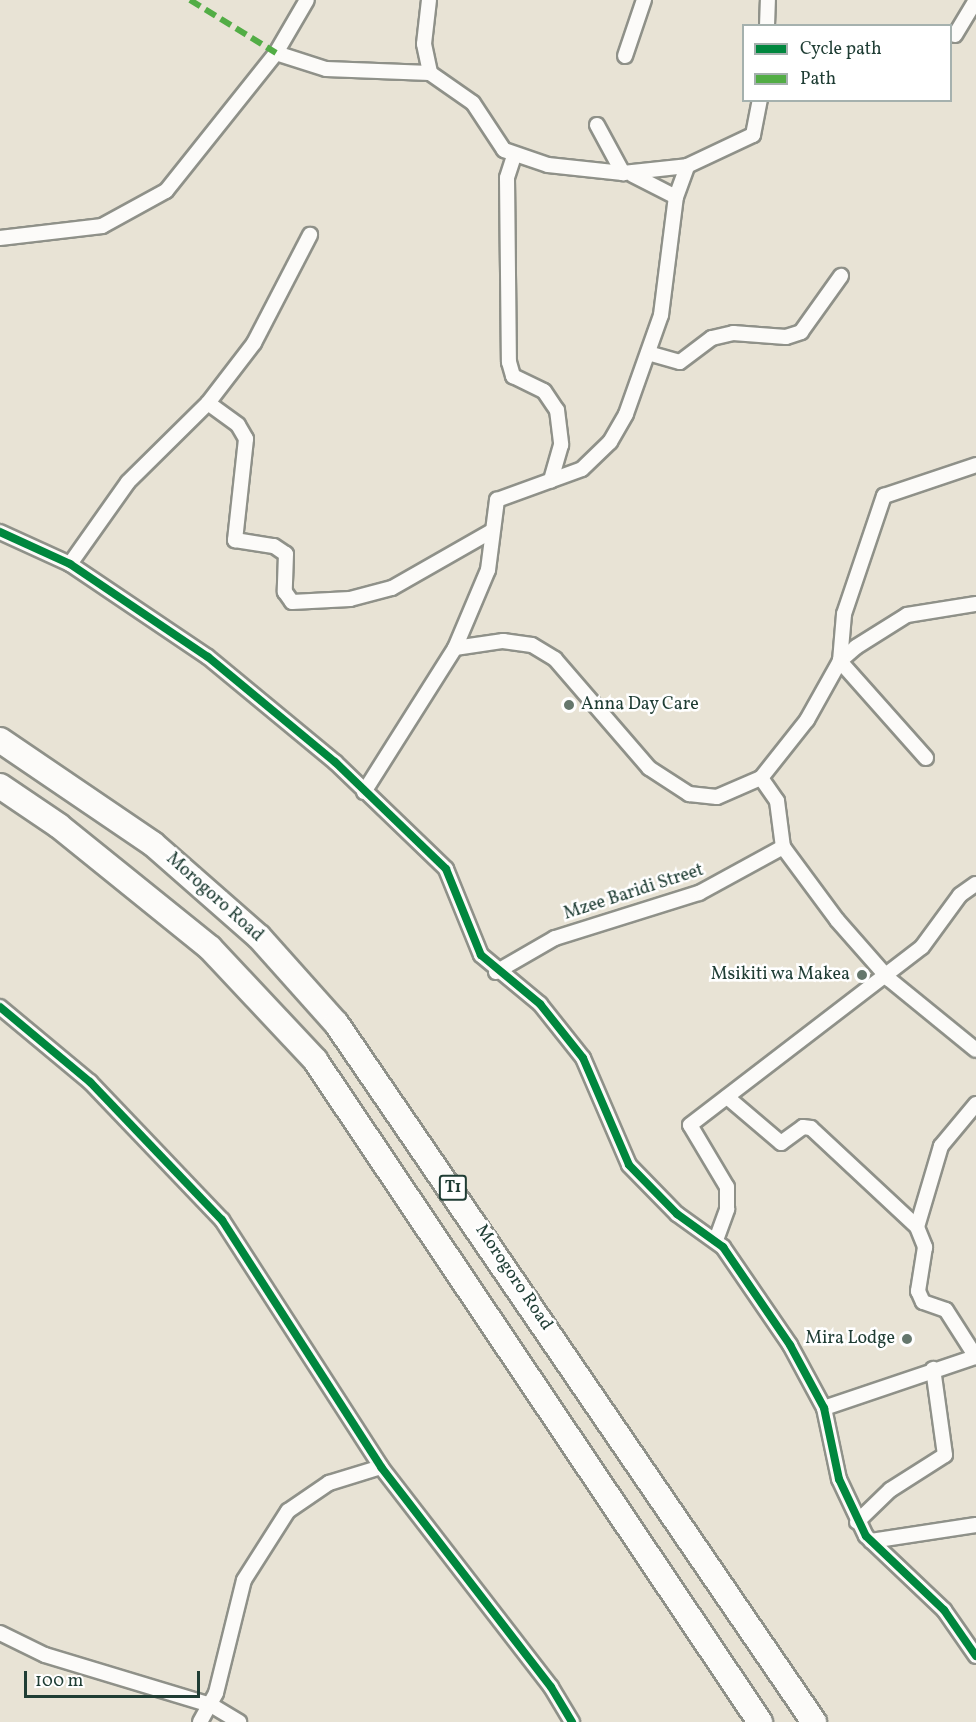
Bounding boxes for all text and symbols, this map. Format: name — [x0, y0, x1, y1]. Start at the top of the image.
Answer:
legend — [742, 24, 952, 102]
text: Cycle path — [800, 37, 882, 62]
text: Path — [800, 67, 836, 92]
place label: Anna Day Care — [581, 694, 699, 716]
marker: Anna Day Care — [562, 698, 576, 712]
street label: Morogoro Road — [161, 849, 267, 947]
street label: Mzee Baridi Street — [561, 860, 707, 926]
place label: Msikiti wa Makea — [710, 964, 850, 986]
marker: Msikiti wa Makea — [855, 968, 869, 982]
road number: T1 — [438, 1175, 468, 1201]
street label: Morogoro Road — [470, 1221, 556, 1335]
place label: Mira Lodge — [805, 1328, 895, 1350]
marker: Mira Lodge — [900, 1332, 914, 1346]
scale bar — [27, 1659, 202, 1697]
text: 100 m — [35, 1669, 84, 1694]

